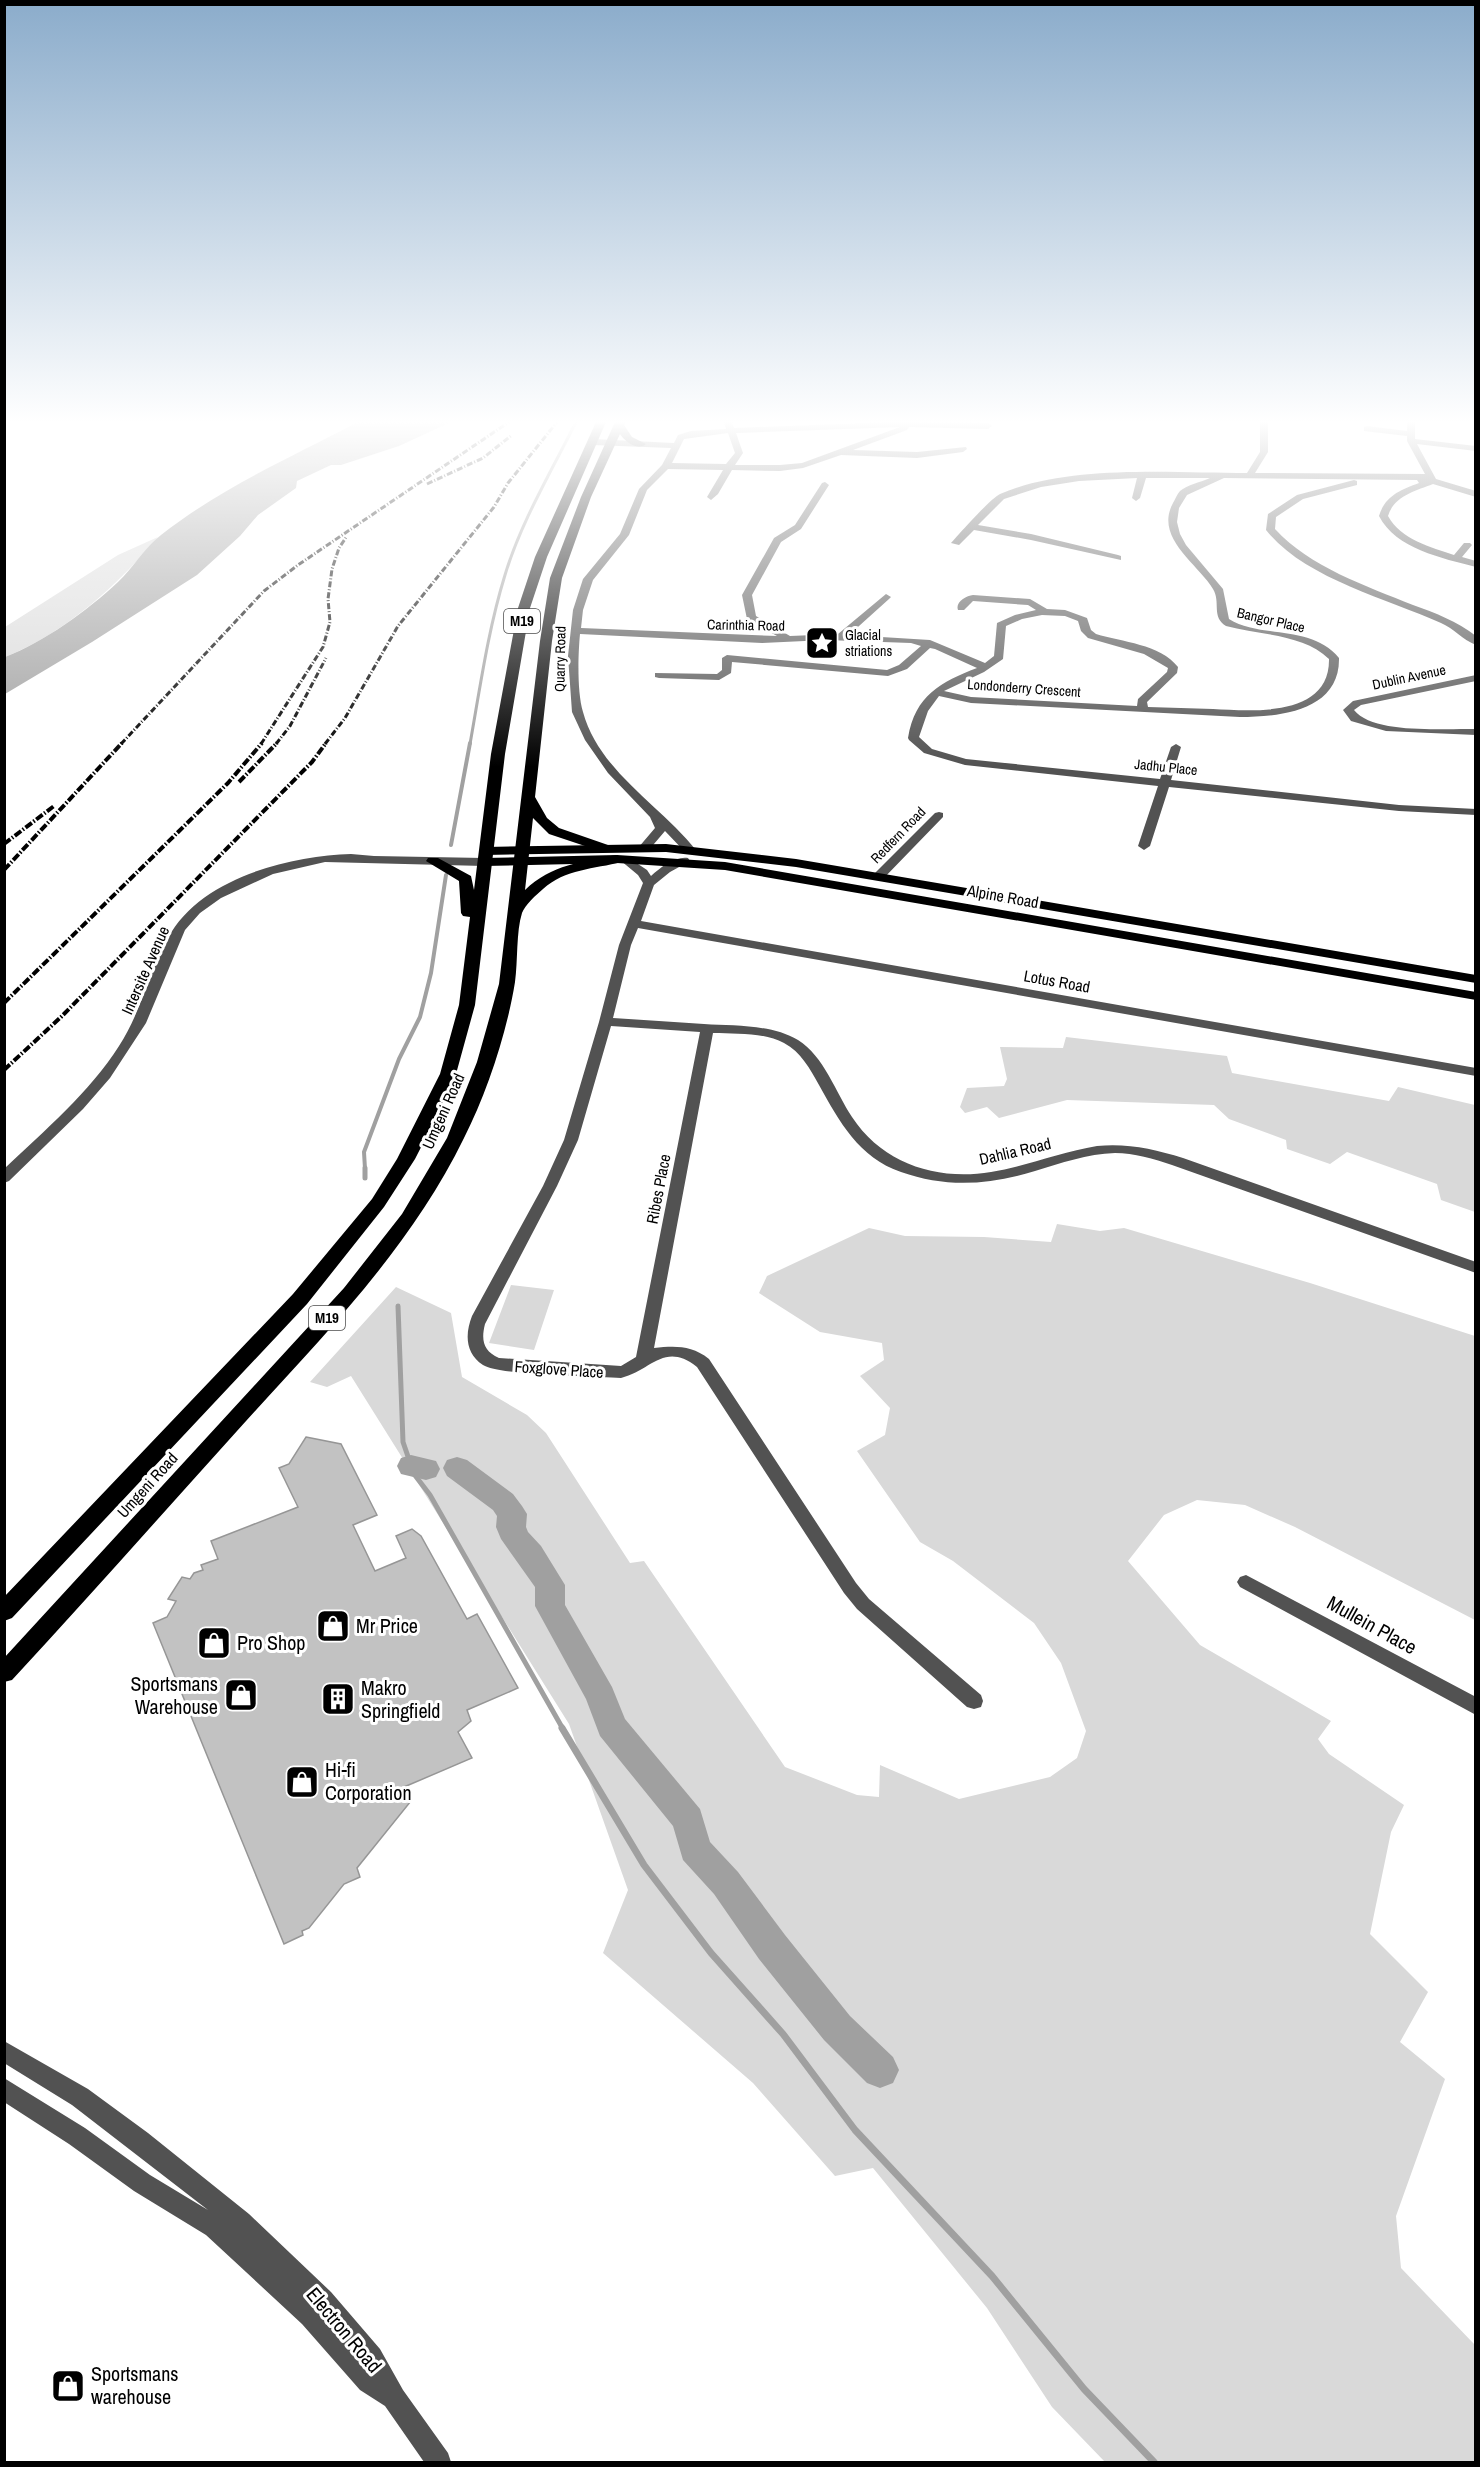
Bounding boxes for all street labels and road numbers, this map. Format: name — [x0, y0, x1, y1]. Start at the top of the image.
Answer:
street label: Bangor Place — [1235, 603, 1307, 637]
road number: M19 — [504, 609, 540, 633]
street label: Carinthia Road — [707, 615, 785, 635]
street label: Quarry Road — [550, 626, 570, 692]
street label: Dublin Avenue — [1371, 660, 1447, 694]
street label: Londonderry Crescent — [967, 675, 1081, 701]
street label: Jadhu Place — [1134, 755, 1198, 779]
street label: Redfern Road — [867, 803, 929, 867]
street label: Alpine Road — [965, 879, 1040, 913]
street label: Intersite Avenue — [116, 922, 174, 1018]
street label: Lotus Road — [1022, 964, 1092, 998]
street label: Umgeni Road — [416, 1070, 470, 1152]
street label: Dahlia Road — [977, 1132, 1053, 1170]
street label: Ribes Place — [640, 1152, 676, 1226]
road number: M19 — [309, 1306, 345, 1330]
street label: Foxglove Place — [514, 1355, 604, 1383]
street label: Umgeni Road — [112, 1448, 182, 1522]
street label: Mullein Place — [1323, 1589, 1422, 1660]
street label: Electron Road — [301, 2281, 388, 2378]

